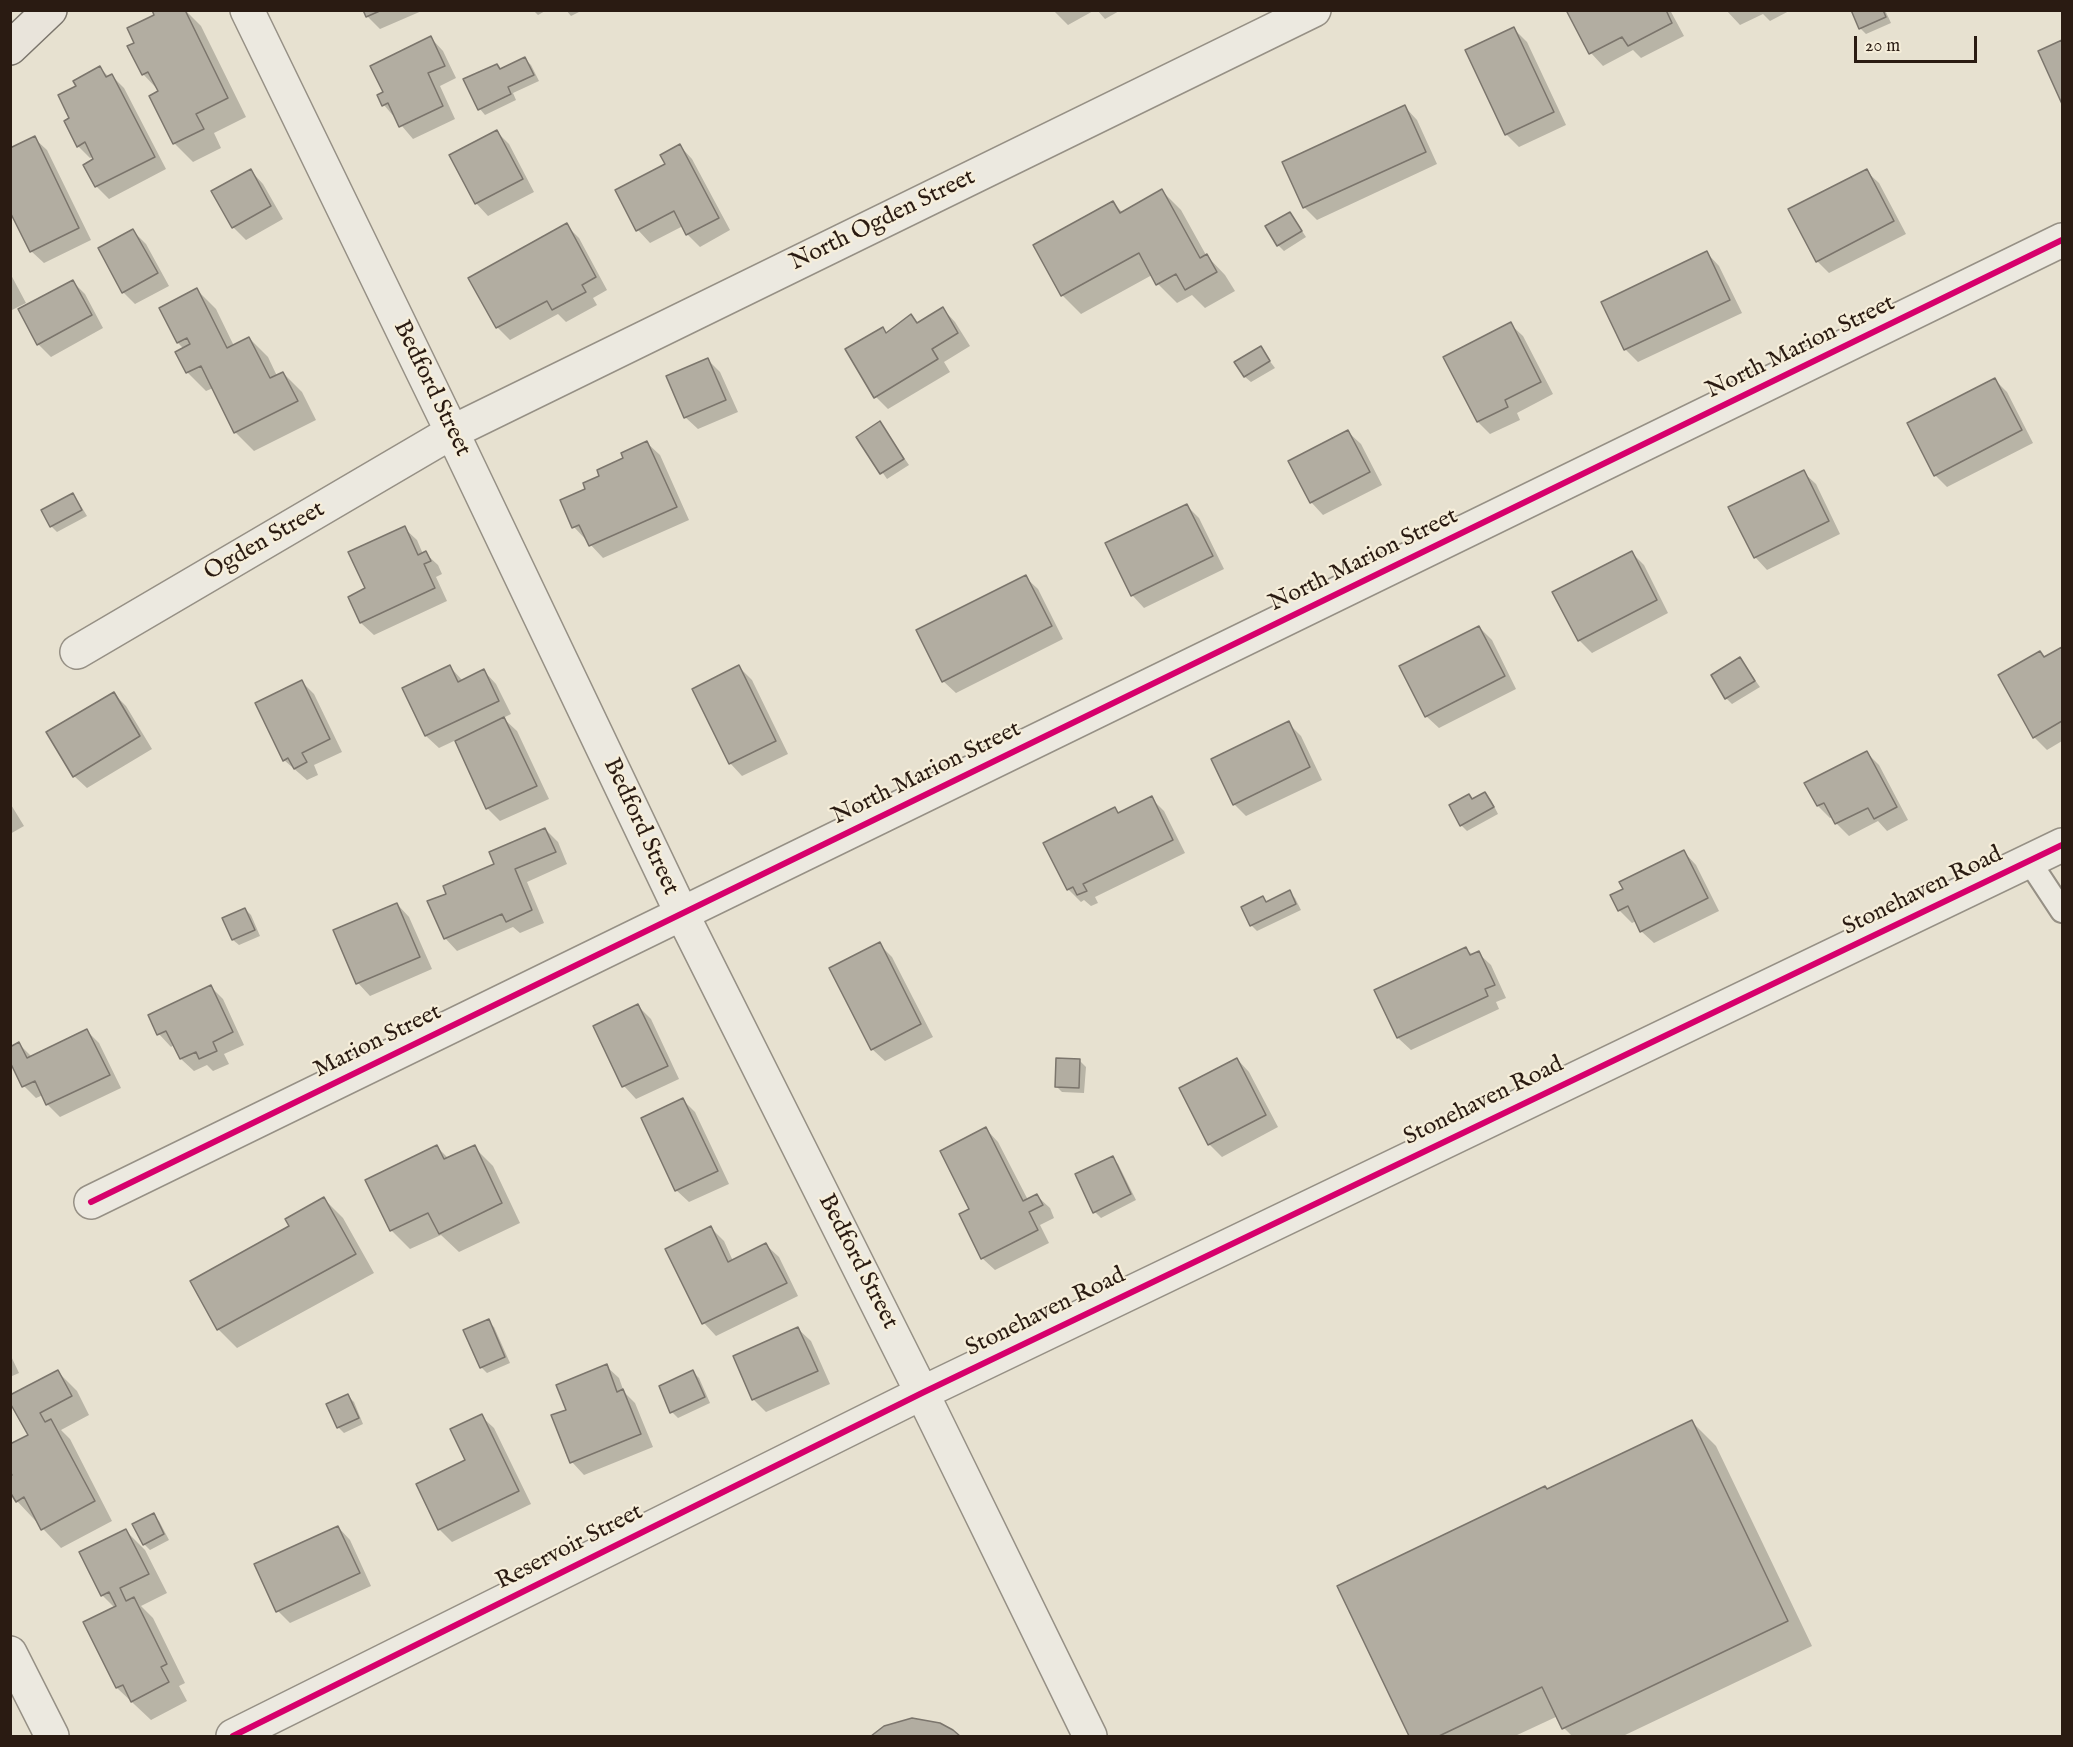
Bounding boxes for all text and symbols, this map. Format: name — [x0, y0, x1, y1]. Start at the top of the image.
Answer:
scale bar — [1857, 24, 1980, 62]
text: 20 m — [1865, 35, 1900, 58]
street label: North Ogden Street — [786, 164, 980, 278]
street label: North Marion Street — [1702, 290, 1900, 406]
street label: Bedford Street — [386, 316, 476, 462]
street label: Ogden Street — [200, 496, 330, 588]
street label: North Marion Street — [1265, 503, 1463, 619]
street label: North Marion Street — [828, 716, 1026, 832]
street label: Bedford Street — [596, 754, 684, 900]
street label: Stonehaven Road — [1839, 841, 2007, 943]
street label: Marion Street — [309, 999, 447, 1085]
street label: Stonehaven Road — [1400, 1051, 1568, 1153]
street label: Bedford Street — [811, 1190, 903, 1334]
street label: Stonehaven Road — [962, 1262, 1130, 1364]
street label: Reservoir Street — [492, 1499, 648, 1597]

